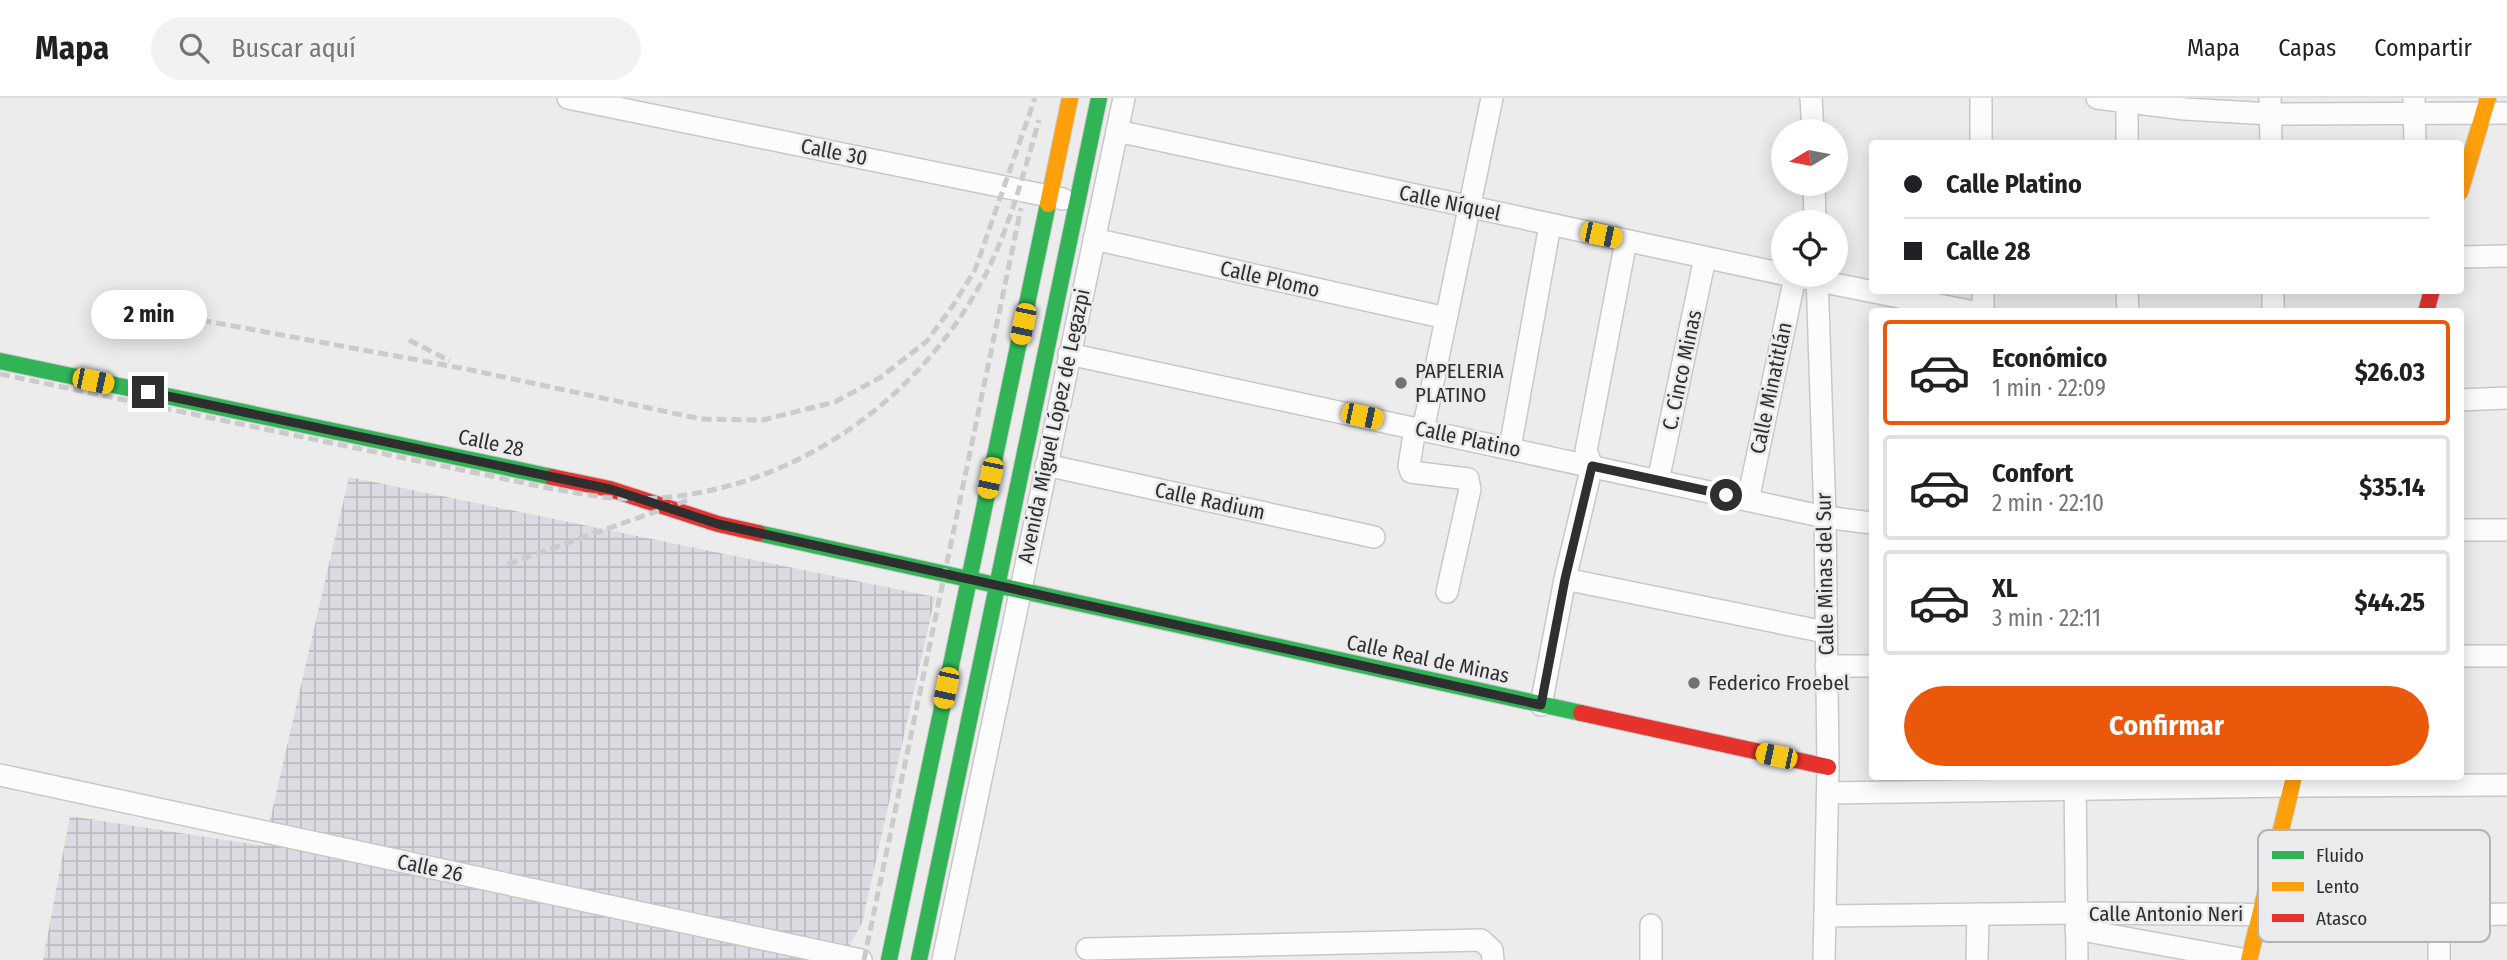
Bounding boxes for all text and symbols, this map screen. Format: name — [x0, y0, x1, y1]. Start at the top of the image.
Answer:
search box — [151, 17, 641, 80]
text: Mapa — [35, 28, 109, 68]
icon: search — [175, 29, 213, 67]
text: Buscar aquí — [231, 33, 356, 64]
text: Mapa — [2187, 34, 2240, 62]
text: Capas — [2278, 34, 2336, 62]
text: Compartir — [2374, 34, 2472, 62]
north arrow — [1771, 119, 1848, 196]
map controls — [1771, 119, 1848, 287]
street label: Calle 30 — [799, 133, 869, 171]
text: Calle Platino — [1946, 169, 2082, 200]
street label: Calle Níquel — [1397, 180, 1504, 227]
button: locate — [1771, 210, 1848, 287]
car — [1579, 220, 1624, 250]
text: Calle 28 — [1946, 236, 2030, 267]
street label: Calle Plomo — [1218, 255, 1322, 303]
street label: Avenida Miguel López de Legazpi — [1012, 286, 1096, 566]
callout: 2 min — [90, 290, 206, 340]
text: 2 min — [124, 300, 175, 328]
car — [1009, 301, 1038, 347]
street label: C. Cinco Minas — [1657, 308, 1707, 432]
street label: Calle Minatitlán — [1744, 320, 1798, 456]
icon: car — [1908, 341, 1971, 404]
text: Económico — [1992, 343, 2107, 374]
text: $26.03 — [2355, 357, 2425, 388]
place label: PAPELERIA PLATINO — [1415, 358, 1504, 408]
car — [71, 366, 116, 396]
text: 1 min · 22:09 — [1992, 374, 2106, 402]
marker: PAPELERIA PLATINO — [1393, 375, 1409, 391]
route end — [132, 376, 164, 408]
car — [1340, 401, 1385, 431]
street label: Calle Platino — [1413, 415, 1523, 463]
street label: Calle 28 — [456, 423, 526, 463]
car — [976, 455, 1005, 501]
icon: car — [1908, 456, 1971, 519]
text: Confort — [1992, 458, 2073, 489]
text: $35.14 — [2359, 472, 2425, 503]
street label: Calle Radium — [1152, 477, 1268, 525]
route start — [1710, 479, 1742, 511]
text: 2 min · 22:10 — [1992, 489, 2104, 517]
street label: Calle Minas del Sur — [1811, 492, 1839, 656]
icon: car — [1908, 571, 1971, 634]
text: XL — [1992, 573, 2018, 604]
text: $44.25 — [2355, 587, 2425, 618]
text: 3 min · 22:11 — [1992, 604, 2101, 632]
street label: Calle Real de Minas — [1344, 629, 1512, 689]
car — [932, 665, 961, 711]
place label: Federico Froebel — [1708, 670, 1850, 696]
marker: Federico Froebel — [1686, 675, 1702, 691]
button: Confirmar — [1904, 686, 2429, 766]
car — [1754, 741, 1799, 771]
legend — [2258, 830, 2490, 942]
text: Fluido — [2316, 844, 2364, 867]
street label: Calle 26 — [395, 848, 465, 888]
text: Lento — [2316, 875, 2359, 898]
street label: Calle Antonio Neri — [2089, 901, 2243, 927]
text: Atasco — [2316, 907, 2367, 930]

